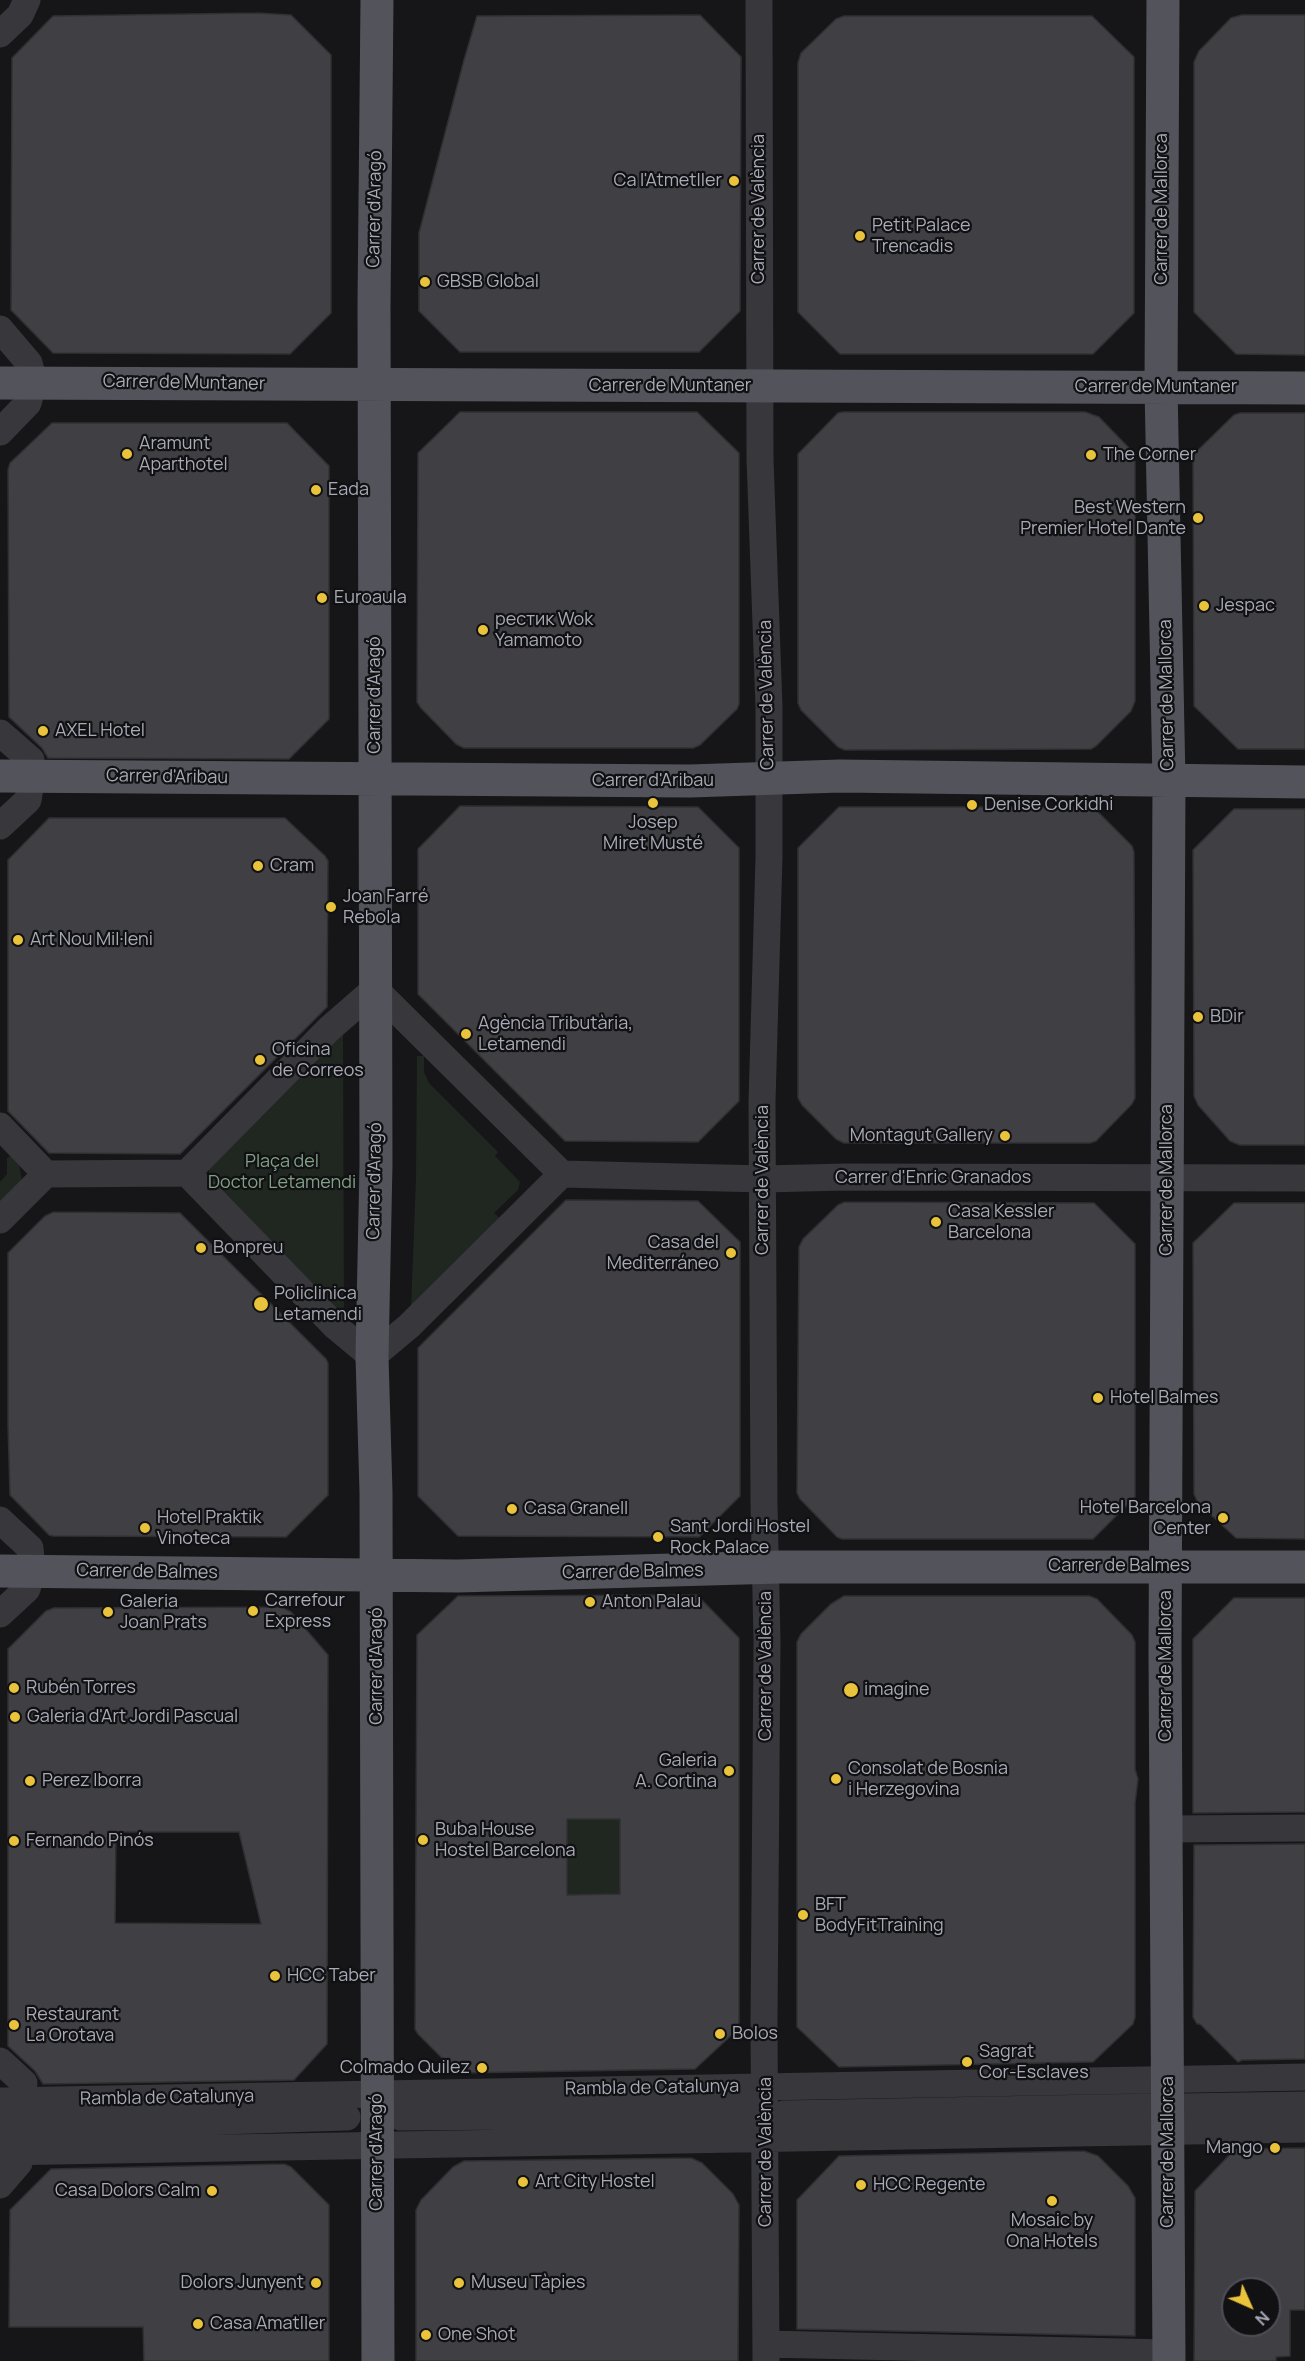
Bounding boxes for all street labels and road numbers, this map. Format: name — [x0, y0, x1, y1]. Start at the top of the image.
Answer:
street label: Carrer de Mallorca — [1151, 133, 1173, 285]
street label: Carrer de València — [748, 134, 770, 284]
street label: Carrer d'Aragó — [363, 150, 387, 268]
street label: Carrer de Muntaner — [103, 371, 265, 395]
street label: Carrer de Muntaner — [589, 375, 751, 397]
street label: Carrer de Muntaner — [1075, 376, 1237, 398]
street label: Carrer de Mallorca — [1155, 619, 1179, 771]
street label: Carrer de València — [755, 620, 779, 770]
street label: Carrer d'Aragó — [364, 636, 386, 754]
street label: Carrer d'Aribau — [106, 765, 228, 789]
street label: Carrer d'Aribau — [592, 770, 714, 792]
street label: Carrer de Mallorca — [1156, 1104, 1178, 1256]
street label: Carrer de València — [752, 1105, 774, 1255]
street label: Carrer d'Aragó — [363, 1122, 387, 1240]
street label: Carrer d'Enric Granados — [835, 1167, 1031, 1189]
street label: Carrer de Balmes — [1048, 1555, 1190, 1577]
street label: Carrer de Balmes — [76, 1560, 218, 1584]
street label: Carrer de Balmes — [562, 1560, 704, 1584]
street label: Carrer de Mallorca — [1155, 1590, 1177, 1742]
street label: Carrer de València — [755, 1591, 777, 1741]
street label: Carrer d'Aragó — [366, 1607, 388, 1725]
street label: Rambla de Catalunya — [565, 2076, 739, 2100]
street label: Carrer de Mallorca — [1157, 2076, 1179, 2228]
street label: Carrer de València — [755, 2077, 777, 2227]
street label: Rambla de Catalunya — [80, 2086, 254, 2110]
street label: Carrer d'Aragó — [366, 2093, 388, 2211]

